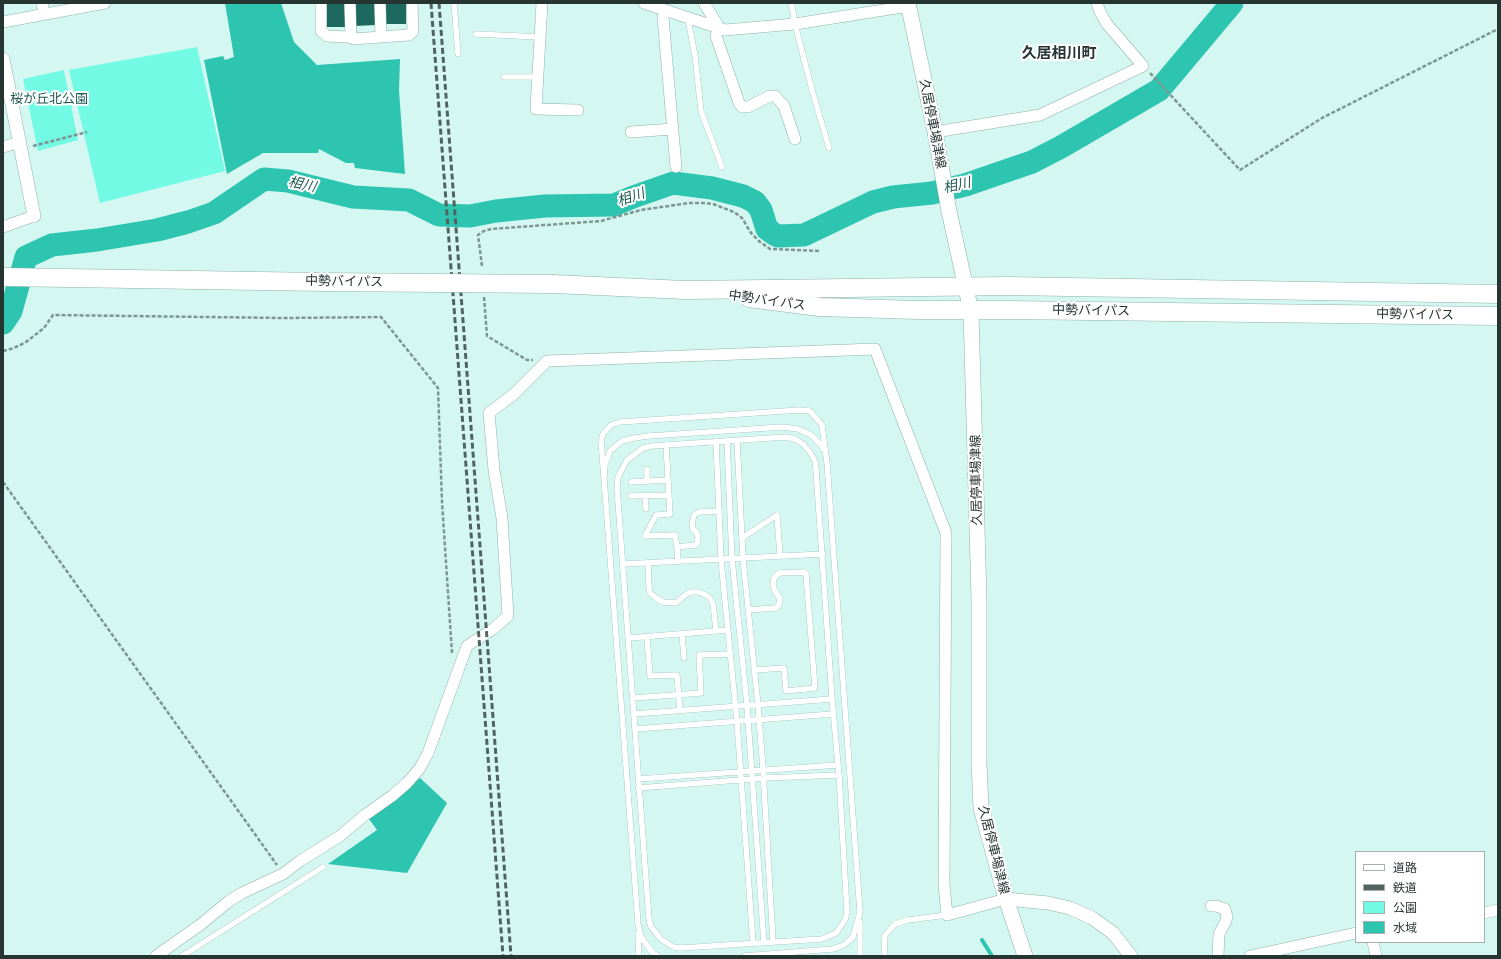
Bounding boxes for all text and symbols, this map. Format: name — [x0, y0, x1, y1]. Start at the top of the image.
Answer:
district label: 久居相川町 — [1022, 45, 1096, 63]
street label: 久居停車場津線 — [916, 78, 948, 170]
park label: 桜が丘北公園 — [10, 92, 88, 108]
water label: 相川 — [287, 174, 317, 196]
water label: 相川 — [941, 175, 973, 197]
water label: 相川 — [615, 185, 647, 211]
street label: 中勢バイパス — [305, 274, 383, 290]
street label: 中勢バイパス — [727, 288, 807, 314]
street label: 中勢バイパス — [1052, 303, 1130, 319]
street label: 中勢バイパス — [1376, 307, 1454, 323]
street label: 久居停車場津線 — [968, 434, 986, 526]
street label: 久居停車場津線 — [974, 804, 1012, 896]
legend — [1355, 851, 1485, 943]
text: 道路 — [1393, 860, 1417, 876]
text: 鉄道 — [1393, 880, 1417, 896]
text: 公園 — [1393, 900, 1417, 916]
text: 水域 — [1393, 920, 1417, 936]

